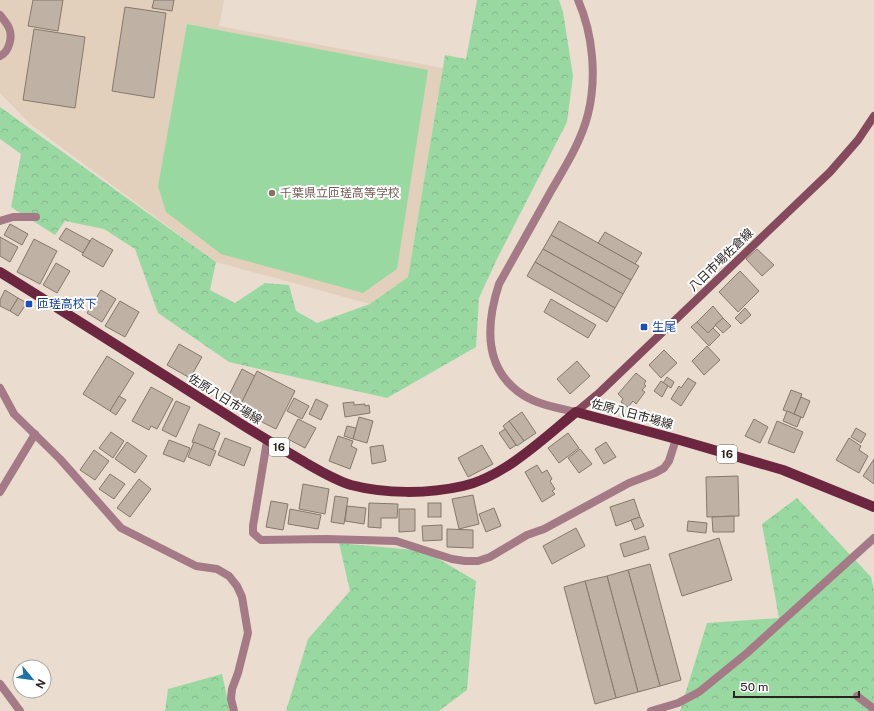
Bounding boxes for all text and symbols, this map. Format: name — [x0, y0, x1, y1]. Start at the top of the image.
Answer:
place label: 千葉県立匝瑳高等学校 — [280, 186, 400, 200]
marker: 千葉県立匝瑳高等学校 — [267, 188, 277, 198]
street label: 八日市場佐倉線 — [686, 226, 756, 294]
place label: 匝瑳高校下 — [37, 297, 97, 311]
marker: 匝瑳高校下 — [24, 299, 34, 309]
place label: 生尾 — [652, 320, 676, 334]
marker: 生尾 — [639, 322, 649, 332]
street label: 佐原八日市場線 — [186, 371, 264, 427]
street label: 佐原八日市場線 — [590, 396, 674, 432]
road number: 16 — [269, 438, 289, 456]
road number: 16 — [717, 445, 737, 463]
north arrow — [12, 659, 52, 699]
scale bar — [734, 673, 859, 699]
text: N — [33, 677, 48, 691]
text: 50 m — [740, 680, 768, 694]

